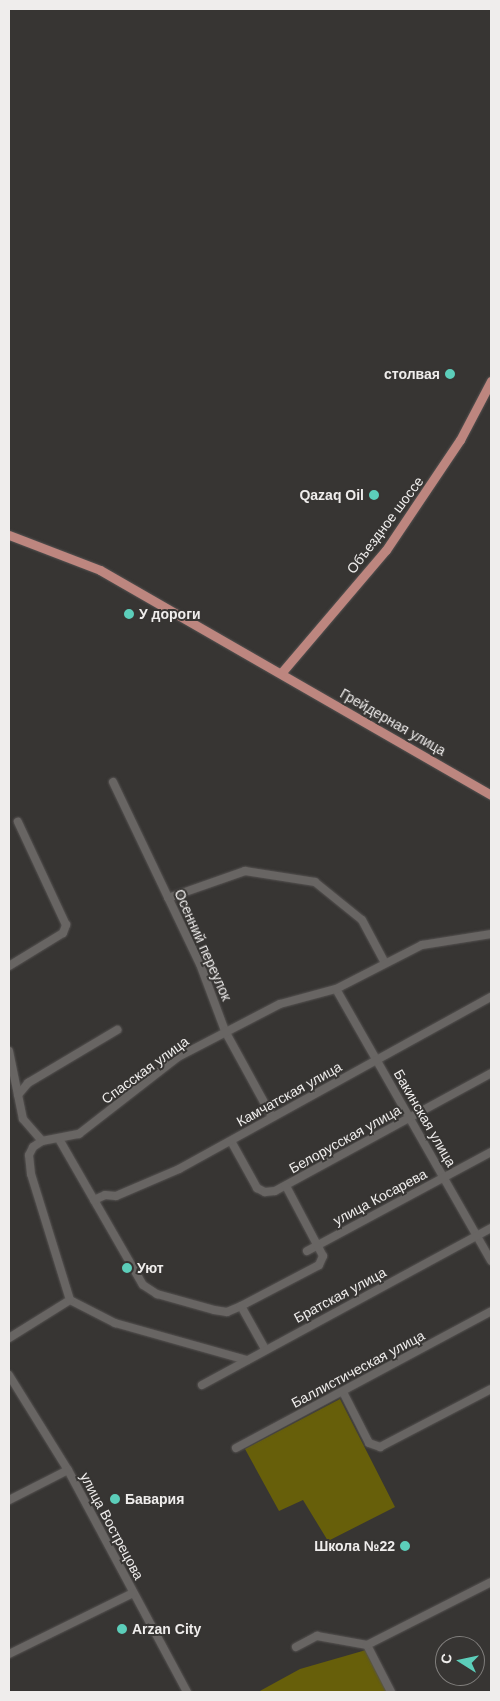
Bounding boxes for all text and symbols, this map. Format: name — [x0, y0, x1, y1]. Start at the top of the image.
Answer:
place label: столвая — [384, 366, 440, 382]
marker: столвая — [444, 368, 456, 380]
street label: Объездное шоссе — [343, 473, 427, 577]
place label: Qazaq Oil — [299, 487, 364, 503]
marker: Qazaq Oil — [368, 489, 380, 501]
place label: У дороги — [139, 606, 201, 622]
marker: У дороги — [123, 608, 135, 620]
street label: Грейдерная улица — [337, 685, 449, 759]
street label: Осенний переулок — [171, 887, 235, 1003]
street label: Спасская улица — [98, 1033, 192, 1107]
street label: Камчатская улица — [233, 1058, 345, 1130]
street label: Бакинская улица — [390, 1066, 460, 1170]
street label: Белорусская улица — [286, 1101, 404, 1177]
street label: улица Косарева — [330, 1165, 430, 1229]
place label: Уют — [137, 1260, 164, 1276]
marker: Уют — [121, 1262, 133, 1274]
street label: Братская улица — [291, 1264, 389, 1326]
street label: Баллистическая улица — [288, 1327, 428, 1411]
street label: улица Вострецова — [77, 1469, 147, 1583]
place label: Бавария — [125, 1491, 184, 1507]
marker: Бавария — [109, 1493, 121, 1505]
place label: Школа №22 — [314, 1538, 395, 1554]
marker: Школа №22 — [399, 1540, 411, 1552]
place label: Arzan City — [132, 1621, 201, 1637]
marker: Arzan City — [116, 1623, 128, 1635]
north arrow — [435, 1636, 485, 1686]
text: С — [437, 1652, 455, 1665]

